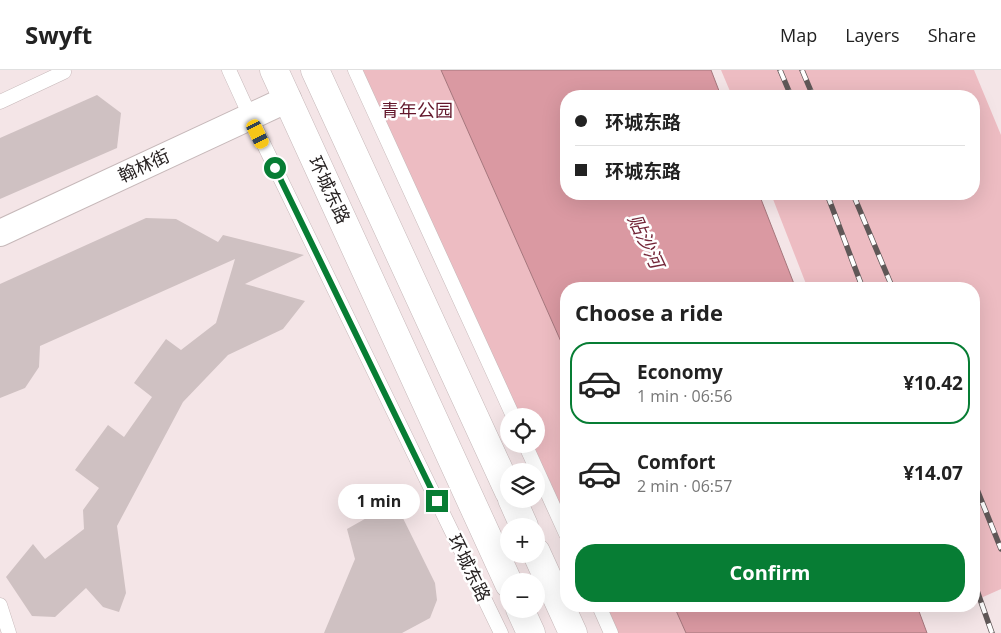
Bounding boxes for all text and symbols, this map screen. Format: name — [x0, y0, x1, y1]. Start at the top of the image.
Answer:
text: Swyft — [25, 18, 92, 51]
text: Map — [780, 23, 817, 47]
text: Layers — [845, 23, 900, 47]
text: Share — [928, 23, 976, 47]
park label: 青年公园 — [381, 98, 453, 122]
text: 环城东路 — [605, 109, 681, 135]
car — [244, 117, 271, 151]
street label: 翰林街 — [114, 143, 173, 187]
street label: 环城东路 — [304, 152, 356, 227]
route start — [264, 157, 286, 179]
text: 环城东路 — [605, 158, 681, 184]
water label: 贴沙河 — [622, 210, 672, 276]
text: Choose a ride — [575, 297, 723, 327]
text: Economy — [637, 359, 723, 385]
icon: car — [577, 361, 622, 406]
text: ¥10.42 — [903, 370, 963, 396]
text: 1 min · 06:56 — [637, 385, 732, 407]
map controls — [500, 408, 545, 618]
button: locate — [500, 408, 545, 453]
text: Comfort — [637, 449, 716, 475]
icon: car — [577, 451, 622, 496]
text: ¥14.07 — [903, 460, 963, 486]
button: layers — [500, 463, 545, 508]
text: 2 min · 06:57 — [637, 475, 732, 497]
callout: 1 min — [337, 484, 420, 518]
text: 1 min — [357, 490, 401, 512]
route end — [426, 490, 448, 512]
button: + — [500, 518, 545, 563]
street label: 环城东路 — [443, 530, 496, 605]
button: Confirm — [575, 544, 965, 602]
button: − — [500, 573, 545, 618]

